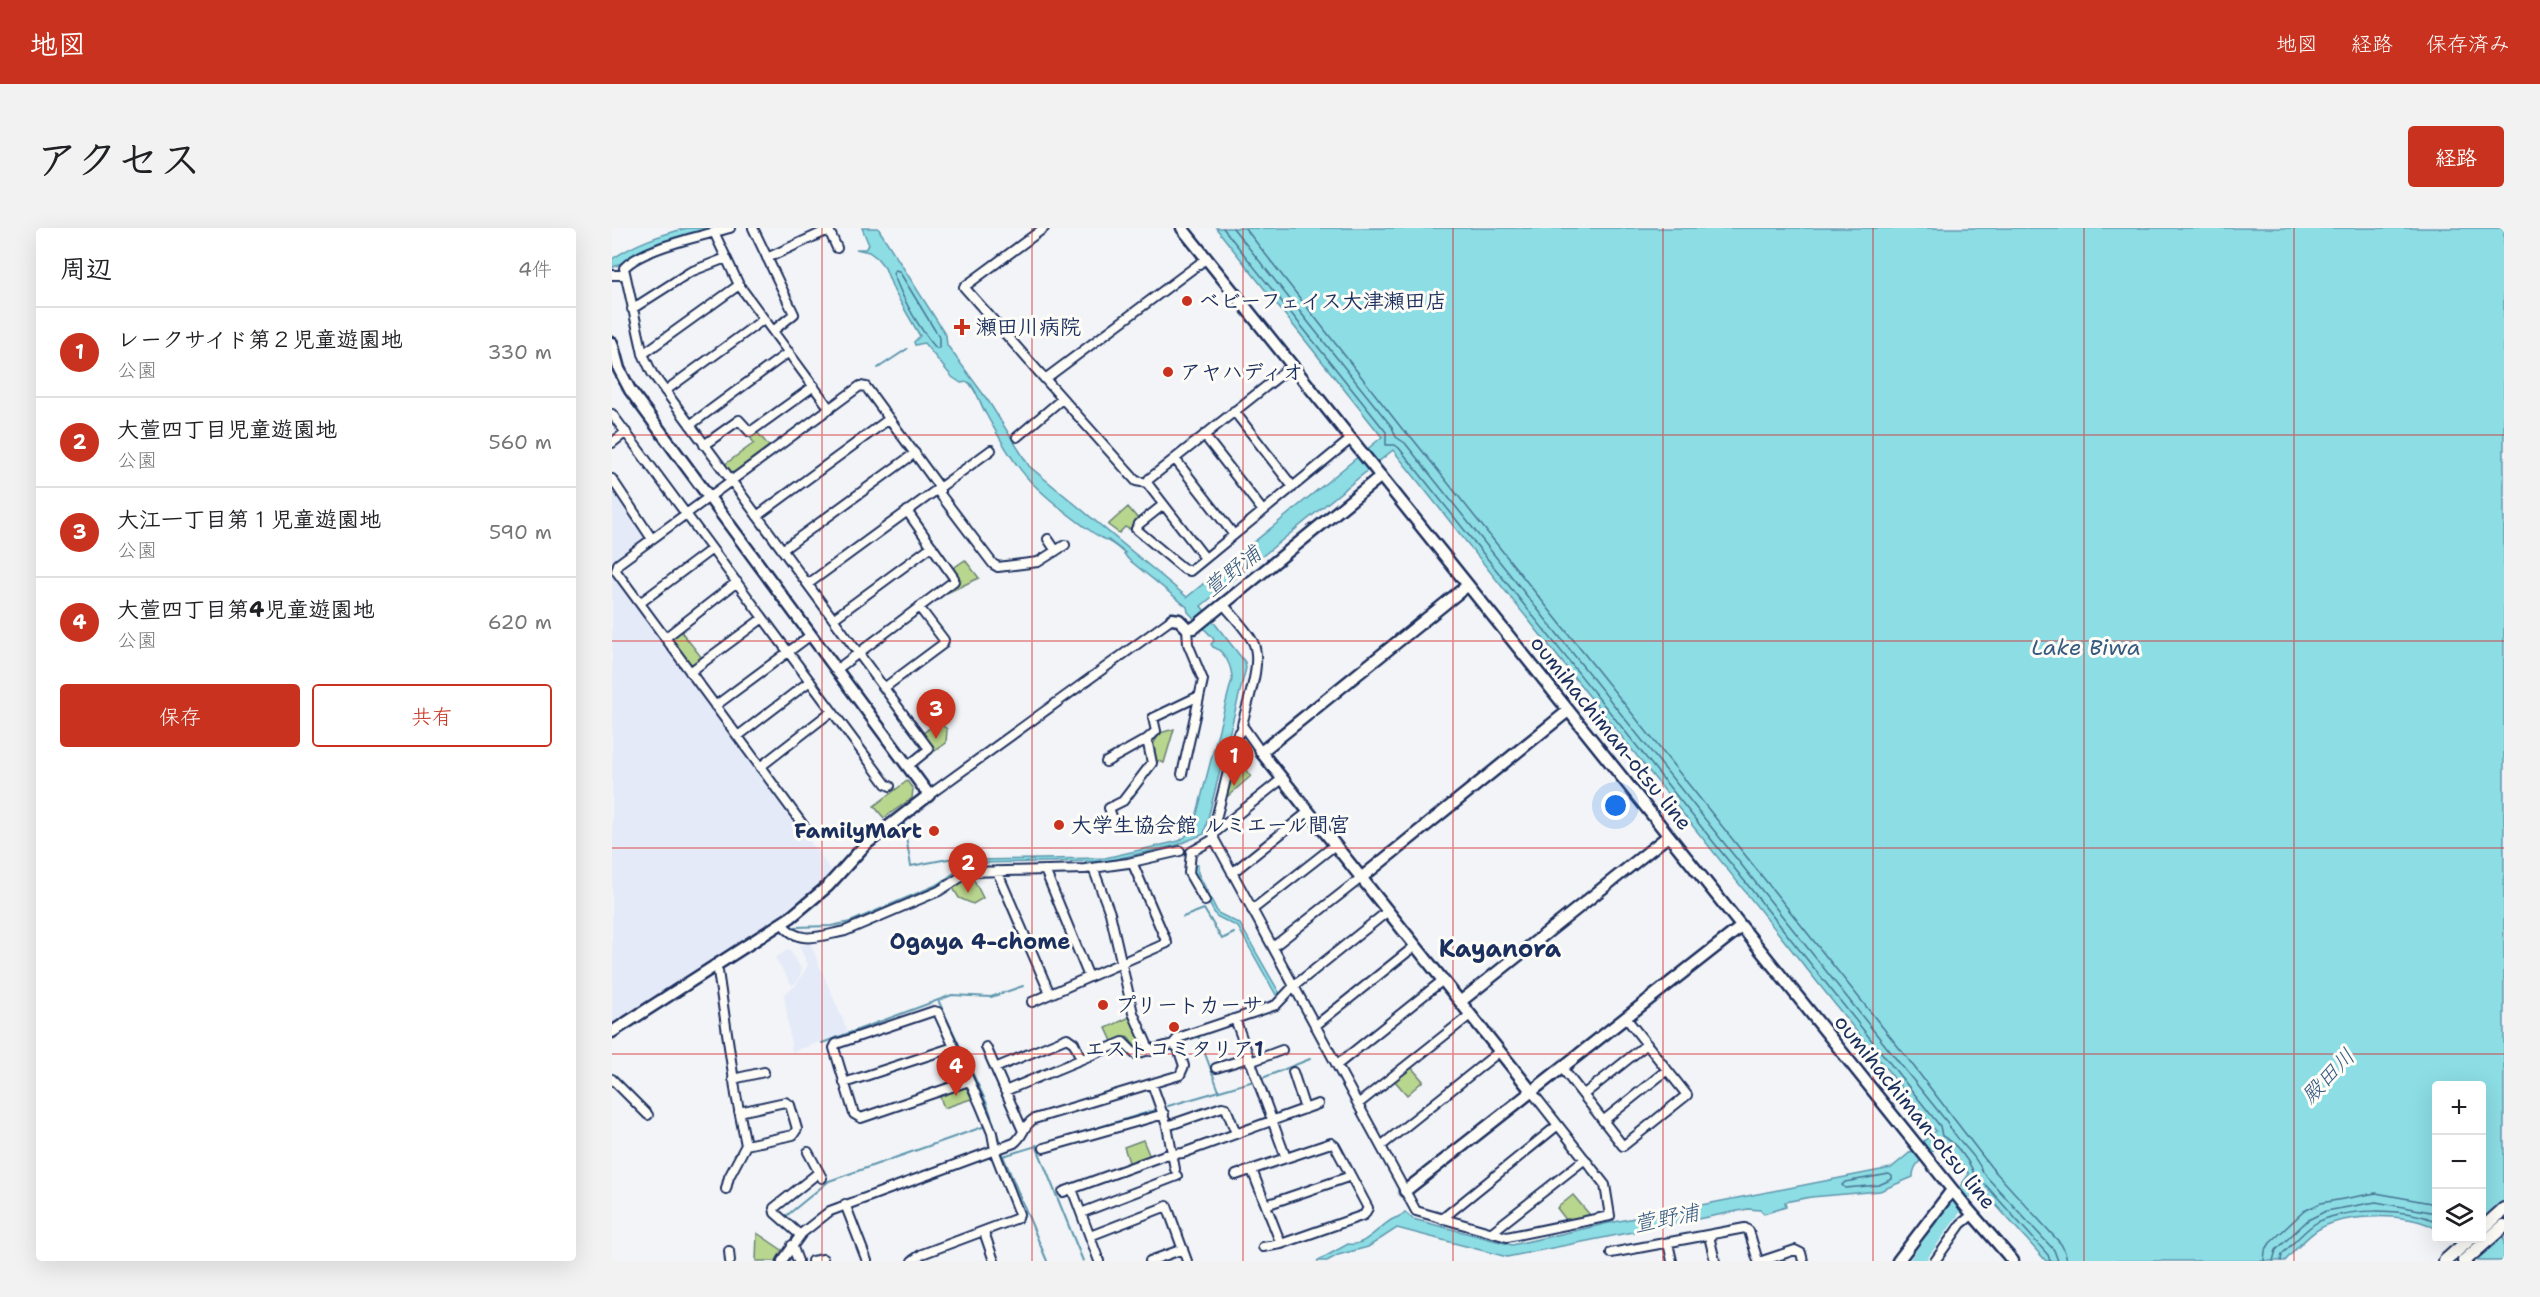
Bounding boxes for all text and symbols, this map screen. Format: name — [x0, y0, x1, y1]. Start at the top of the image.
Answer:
text: 地図 — [30, 25, 86, 63]
text: 地図 — [2276, 30, 2318, 58]
text: 経路 — [2351, 30, 2393, 58]
text: 保存済み — [2426, 30, 2510, 58]
button: 経路 — [2408, 126, 2504, 187]
text: アクセス — [36, 131, 201, 187]
text: 周辺 — [60, 251, 112, 286]
text: 4件 — [518, 256, 552, 282]
place label: ベビーフェイス大津瀬田店 — [1199, 287, 1447, 315]
marker: ベビーフェイス大津瀬田店 — [1180, 294, 1194, 308]
place label: 瀬田川病院 — [976, 313, 1081, 341]
marker: 瀬田川病院 — [953, 318, 971, 336]
text: レークサイド第２児童遊園地 — [117, 325, 403, 354]
text: 1 — [75, 339, 84, 365]
text: 330 m — [488, 339, 552, 365]
text: 公園 — [117, 357, 157, 383]
place label: アヤハディオ — [1180, 358, 1303, 386]
marker: アヤハディオ — [1161, 365, 1175, 379]
text: 大萱四丁目児童遊園地 — [117, 415, 337, 444]
text: 2 — [73, 429, 87, 455]
text: 560 m — [489, 429, 552, 455]
text: 公園 — [117, 447, 157, 473]
text: 大江一丁目第１児童遊園地 — [117, 505, 381, 534]
text: 3 — [73, 519, 87, 545]
text: 590 m — [489, 519, 552, 545]
text: 公園 — [117, 537, 157, 563]
water label: 萱野浦 — [1197, 538, 1268, 603]
text: 大萱四丁目第4児童遊園地 — [117, 595, 374, 624]
text: 4 — [73, 609, 87, 635]
text: 620 m — [488, 609, 552, 635]
text: 公園 — [117, 627, 157, 653]
street label: oumihachiman-otsu line — [1524, 630, 1698, 836]
water label: Lake Biwa — [2031, 633, 2141, 662]
button: 保存 — [60, 684, 300, 747]
button: 共有 — [312, 684, 552, 747]
pin: 3 — [916, 690, 956, 739]
pin: 1 — [1214, 736, 1254, 786]
your location — [1601, 791, 1630, 820]
place label: 大学生協会館 ルミエール間宮 — [1071, 811, 1350, 839]
place label: FamilyMart — [794, 817, 922, 845]
marker: 大学生協会館 ルミエール間宮 — [1052, 818, 1066, 832]
marker: FamilyMart — [927, 824, 941, 838]
pin: 2 — [948, 844, 988, 893]
district label: Ogaya 4-chome — [889, 927, 1071, 956]
district label: Kayanora — [1439, 933, 1562, 965]
place label: プリートカーサ — [1115, 991, 1263, 1019]
marker: プリートカーサ — [1096, 998, 1110, 1012]
street label: oumihachiman-otsu line — [1828, 1009, 2002, 1215]
marker: エストコミタリア1 — [1167, 1020, 1181, 1034]
place label: エストコミタリア1 — [1084, 1035, 1264, 1063]
water label: 殿田川 — [2295, 1042, 2361, 1110]
pin: 4 — [936, 1046, 976, 1096]
map controls — [2432, 1081, 2486, 1243]
button: + — [2432, 1081, 2486, 1135]
button: − — [2432, 1135, 2486, 1189]
button: layers — [2432, 1189, 2486, 1243]
water label: 萱野浦 — [1631, 1197, 1703, 1239]

